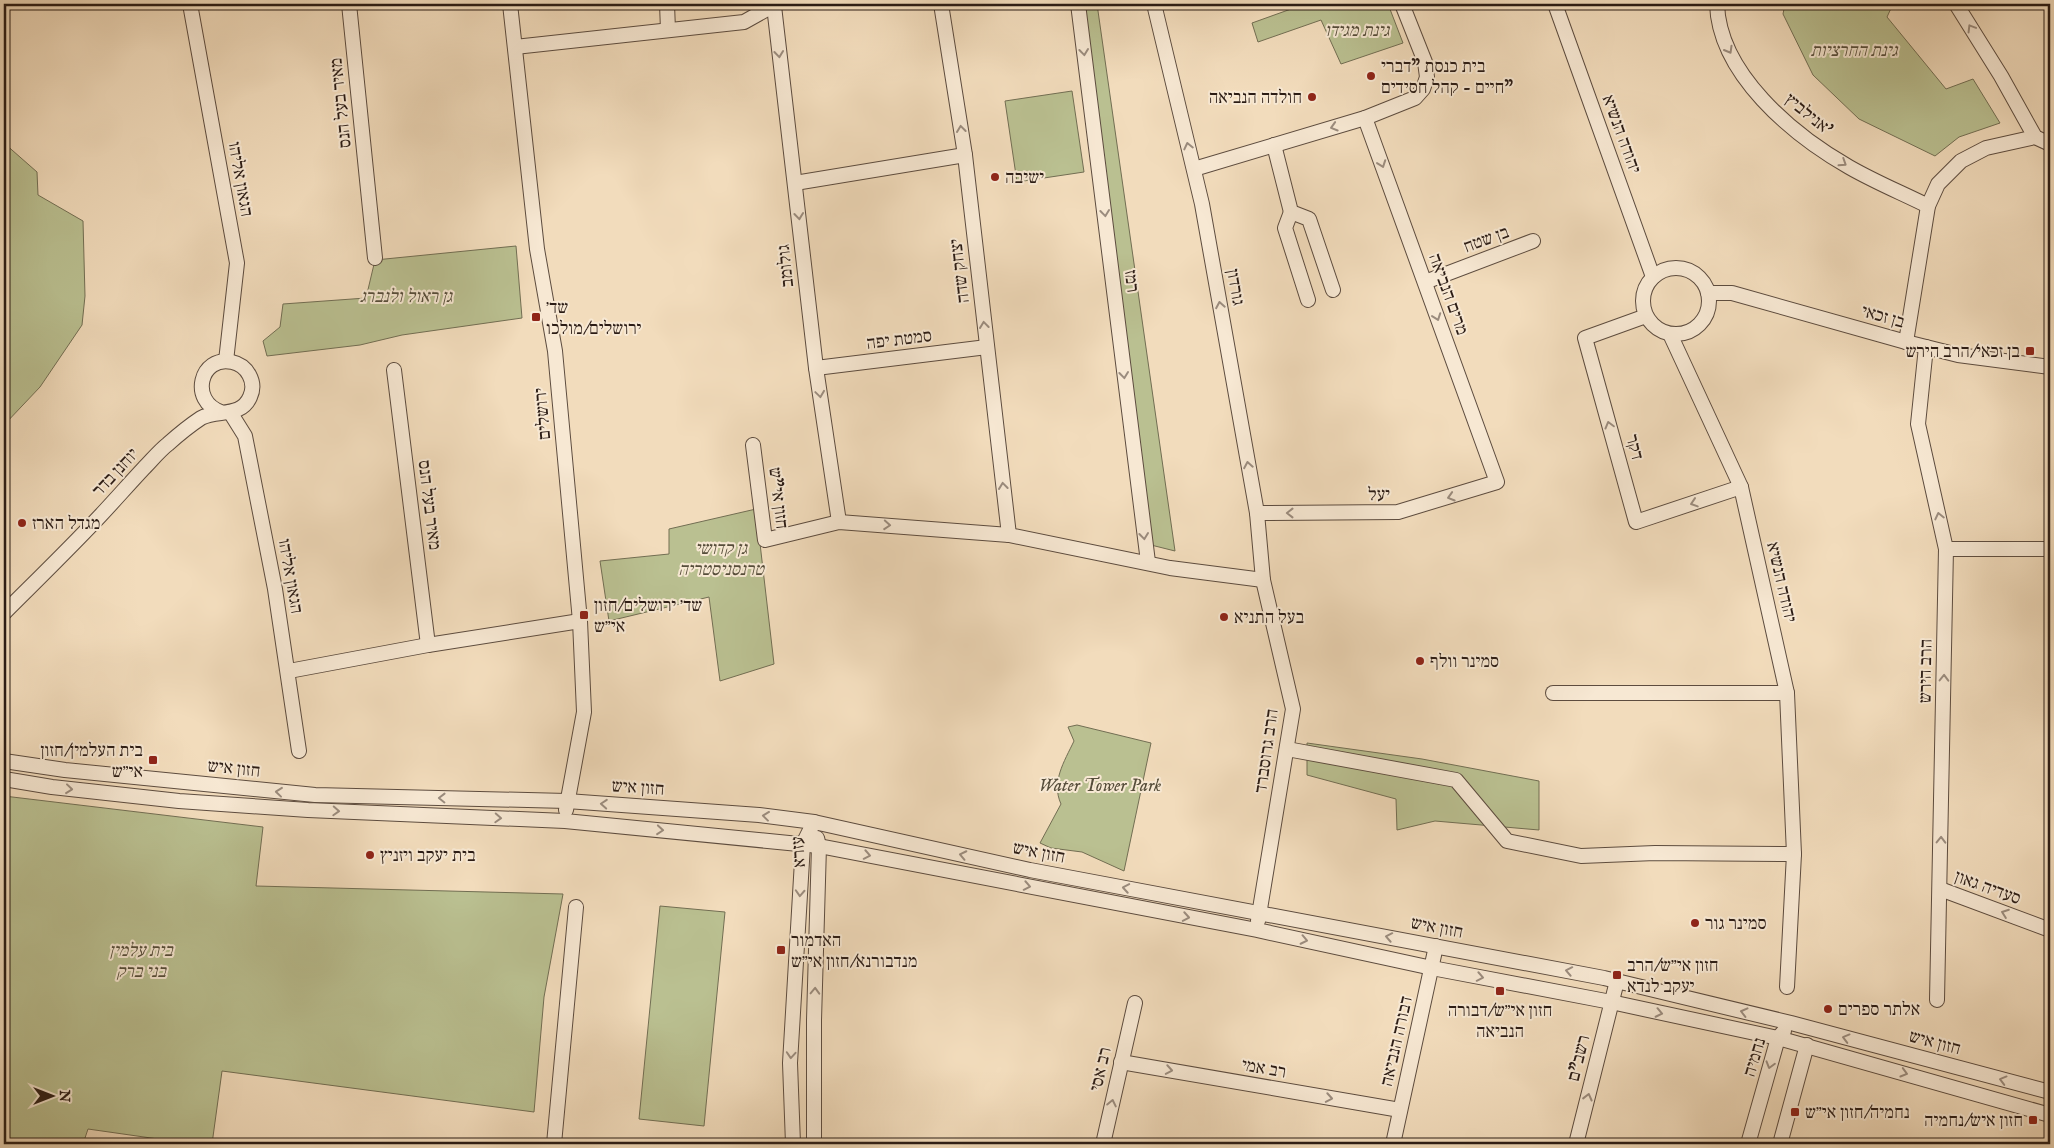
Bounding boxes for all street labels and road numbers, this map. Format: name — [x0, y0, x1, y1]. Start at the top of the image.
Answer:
street label: מאיר בעל הנס — [325, 57, 358, 149]
street label: אנילביץ' — [1779, 89, 1837, 142]
street label: יהודה הנשיא — [1596, 92, 1645, 177]
street label: הגאון אליהו — [222, 140, 257, 219]
street label: בן שטח — [1460, 221, 1513, 259]
street label: יצחק שדה — [945, 237, 976, 304]
street label: גולומב — [773, 243, 800, 288]
street label: מרים הנביאה — [1422, 251, 1473, 338]
street label: גורדון — [1220, 267, 1249, 307]
street label: רמז — [1118, 268, 1143, 294]
street label: בן זכאי — [1858, 300, 1907, 335]
street label: סמטת יפה — [865, 325, 933, 356]
street label: ירושלים — [530, 387, 557, 441]
street label: דקר — [1619, 432, 1648, 463]
street label: יוחנן בדר — [88, 444, 145, 502]
street label: מאיר בעל הנס — [412, 459, 445, 552]
street label: חזון אי"ש — [762, 466, 793, 530]
street label: יעל — [1368, 484, 1390, 507]
street label: הגאון אליהו — [272, 537, 307, 616]
street label: יהודה הנשיא — [1760, 540, 1801, 625]
street label: הרב הירש — [1914, 639, 1939, 703]
street label: הרב גרוסברד — [1250, 708, 1285, 795]
street label: חזון איש — [206, 755, 261, 784]
street label: חזון איש — [611, 775, 665, 802]
street label: עזרא — [787, 836, 812, 868]
street label: חזון איש — [1011, 837, 1067, 870]
street label: סעדיה גאון — [1951, 866, 2024, 911]
street label: חזון איש — [1409, 912, 1465, 945]
street label: דבורה הנביאה — [1376, 994, 1419, 1089]
street label: חזון איש — [1906, 1025, 1963, 1061]
street label: רשב"ם — [1563, 1033, 1596, 1084]
street label: נחמיה — [1739, 1035, 1772, 1080]
street label: רב אסי — [1085, 1045, 1118, 1094]
street label: רב אמי — [1239, 1054, 1288, 1085]

